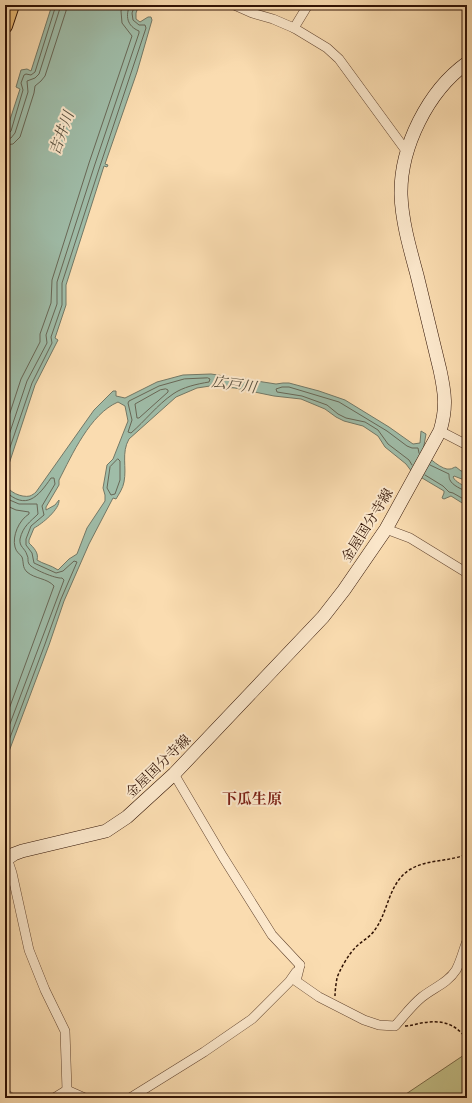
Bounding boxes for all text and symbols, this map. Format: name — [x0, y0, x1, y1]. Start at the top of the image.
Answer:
water label: 吉井川 — [44, 107, 78, 157]
water label: 広戸川 — [210, 371, 260, 397]
street label: 金屋国分寺線 — [337, 485, 397, 565]
street label: 金屋国分寺線 — [122, 730, 194, 802]
district label: 下瓜生原 — [222, 789, 282, 808]

